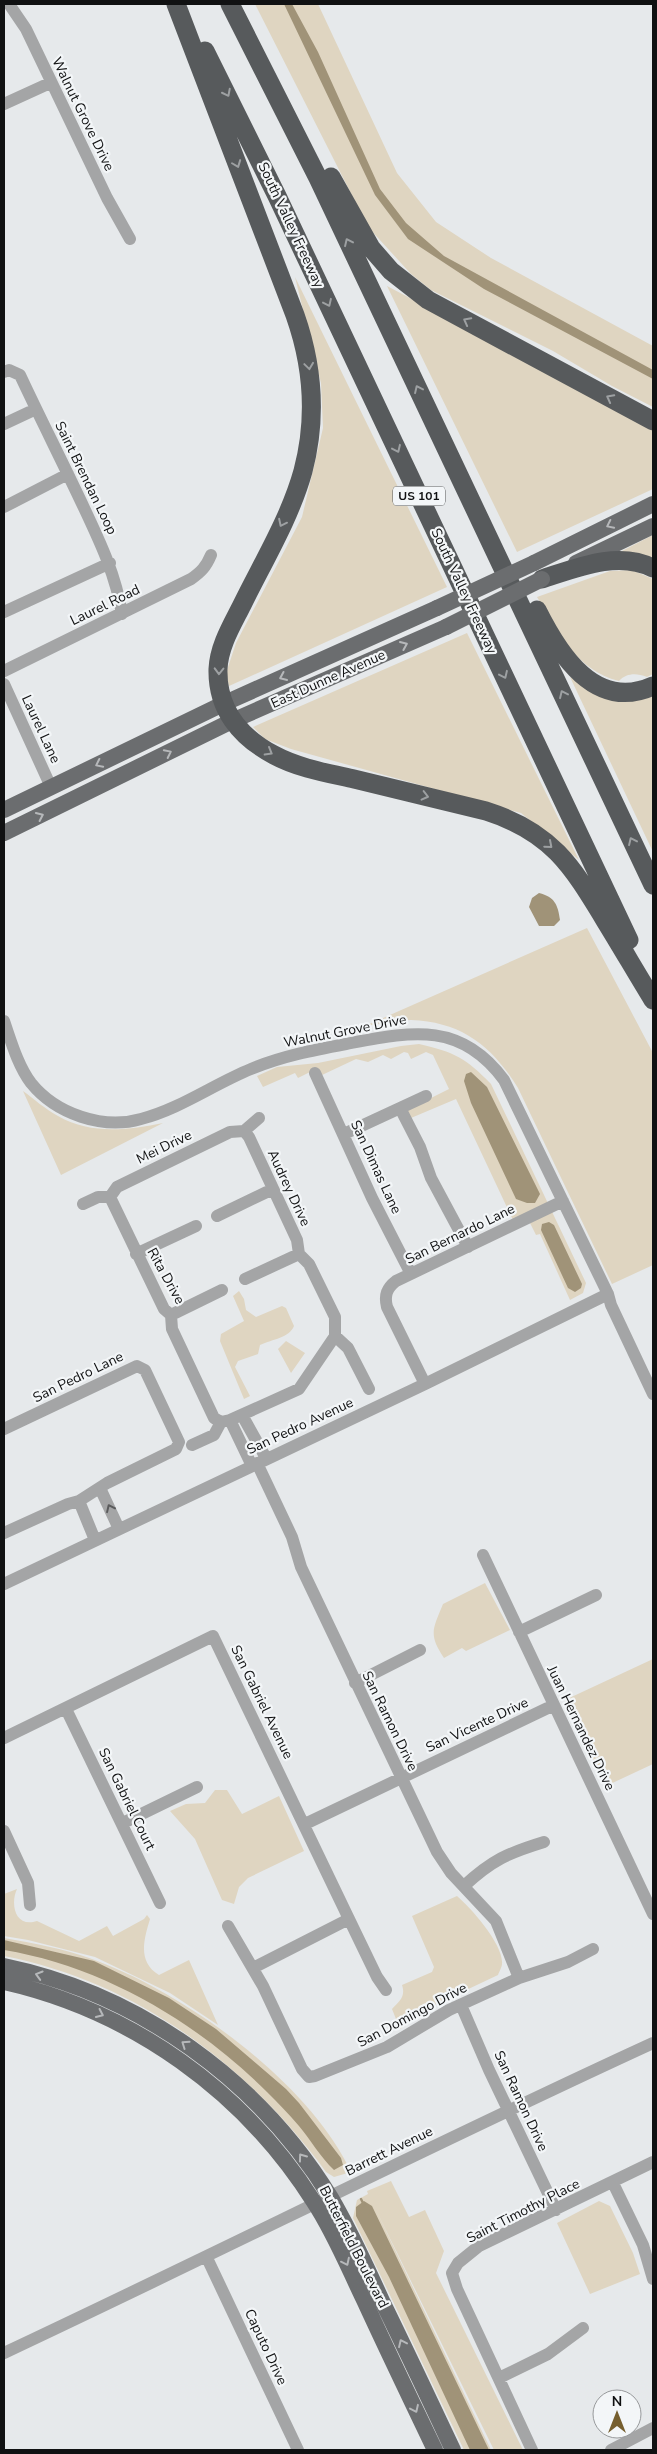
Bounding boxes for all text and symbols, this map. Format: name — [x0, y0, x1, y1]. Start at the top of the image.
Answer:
street label: Walnut Grove Drive — [47, 54, 119, 174]
one-way arrow — [221, 88, 231, 97]
one-way arrow — [231, 159, 241, 167]
street label: South Valley Freeway — [253, 159, 329, 292]
one-way arrow — [344, 238, 355, 247]
one-way arrow — [322, 297, 332, 306]
one-way arrow — [464, 317, 473, 327]
one-way arrow — [303, 362, 314, 370]
one-way arrow — [414, 385, 424, 394]
one-way arrow — [607, 394, 616, 404]
street label: Saint Brendan Loop — [50, 418, 122, 538]
one-way arrow — [391, 444, 401, 453]
road number: US 101 — [393, 486, 445, 506]
one-way arrow — [278, 518, 288, 527]
one-way arrow — [606, 519, 615, 529]
street label: South Valley Freeway — [426, 525, 502, 658]
street label: Laurel Road — [67, 580, 143, 630]
one-way arrow — [399, 640, 408, 651]
street label: East Dunne Avenue — [268, 645, 388, 713]
one-way arrow — [214, 668, 224, 676]
one-way arrow — [279, 670, 288, 681]
one-way arrow — [498, 670, 508, 679]
one-way arrow — [558, 690, 569, 699]
street label: Laurel Lane — [17, 692, 65, 766]
one-way arrow — [263, 746, 272, 756]
one-way arrow — [163, 749, 172, 759]
one-way arrow — [95, 758, 104, 768]
one-way arrow — [420, 790, 429, 801]
one-way arrow — [35, 811, 44, 822]
one-way arrow — [628, 837, 639, 846]
one-way arrow — [544, 839, 553, 848]
street label: Walnut Grove Drive — [282, 1010, 408, 1052]
street label: San Dimas Lane — [346, 1117, 406, 1217]
street label: Mei Drive — [133, 1125, 195, 1169]
street label: Audrey Drive — [263, 1147, 315, 1229]
street label: San Bernardo Lane — [402, 1199, 518, 1269]
street label: Rita Drive — [143, 1244, 189, 1308]
street label: San Pedro Lane — [30, 1347, 126, 1407]
street label: San Pedro Avenue — [244, 1393, 356, 1459]
one-way arrow — [106, 1504, 116, 1513]
street label: San Gabriel Avenue — [226, 1642, 298, 1762]
street label: Juan Hernandez Drive — [542, 1662, 619, 1794]
street label: San Ramon Drive — [358, 1668, 422, 1774]
street label: San Vicente Drive — [423, 1693, 531, 1757]
street label: San Gabriel Court — [94, 1745, 160, 1853]
one-way arrow — [36, 1970, 44, 1980]
street label: San Domingo Drive — [354, 1978, 470, 2052]
one-way arrow — [95, 2008, 104, 2019]
one-way arrow — [182, 2041, 191, 2051]
street label: San Ramon Drive — [489, 2048, 553, 2154]
street label: Barrett Avenue — [342, 2122, 436, 2180]
one-way arrow — [299, 2153, 308, 2163]
street label: Saint Timothy Place — [463, 2174, 583, 2248]
street label: Butterfield Boulevard — [315, 2183, 393, 2311]
one-way arrow — [340, 2257, 350, 2266]
street label: Caputo Drive — [240, 2306, 292, 2388]
one-way arrow — [398, 2339, 408, 2348]
north arrow — [592, 2389, 642, 2439]
text: N — [612, 2392, 622, 2411]
one-way arrow — [409, 2404, 420, 2413]

